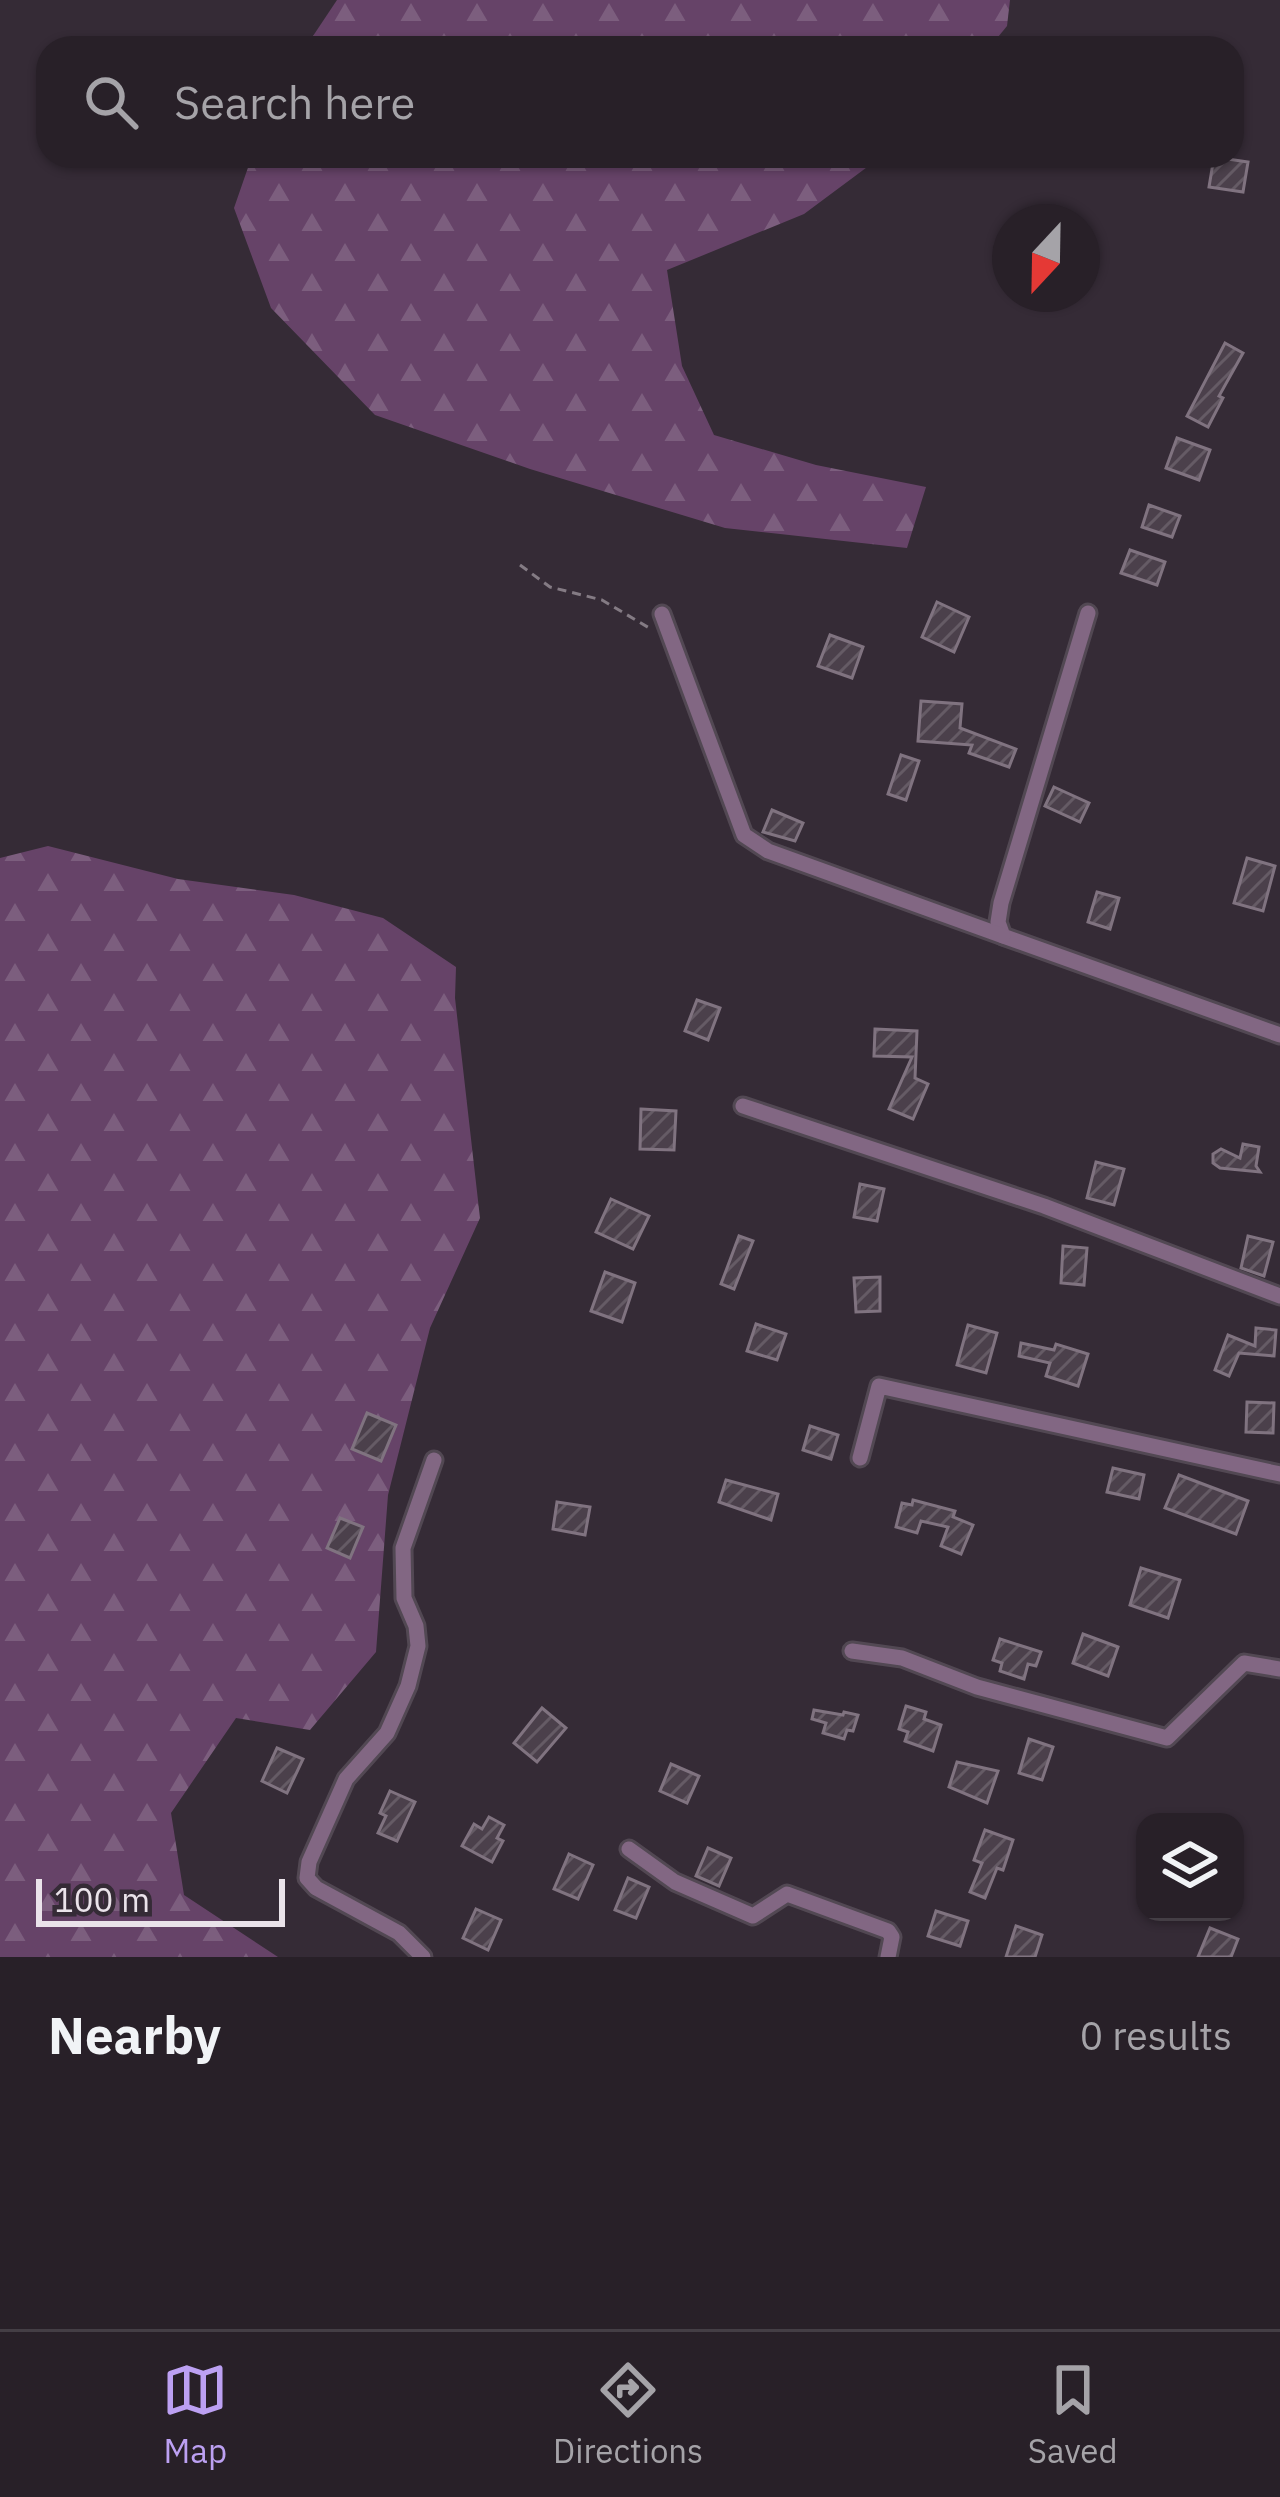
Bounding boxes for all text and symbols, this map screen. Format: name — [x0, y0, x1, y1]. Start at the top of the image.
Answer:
search box — [36, 36, 1244, 168]
icon: search — [78, 69, 144, 135]
text: Search here — [174, 73, 415, 131]
north arrow — [992, 204, 1100, 312]
map controls — [1136, 1813, 1244, 1921]
button: layers — [1136, 1813, 1244, 1921]
scale bar — [36, 1873, 285, 1926]
text: 100 m — [54, 1878, 150, 1921]
text: Nearby — [48, 2002, 221, 2068]
text: 0 results — [1080, 2010, 1232, 2061]
tab: Map — [162, 2357, 228, 2472]
tab: Directions — [553, 2357, 703, 2472]
tab: Saved — [1028, 2357, 1118, 2472]

